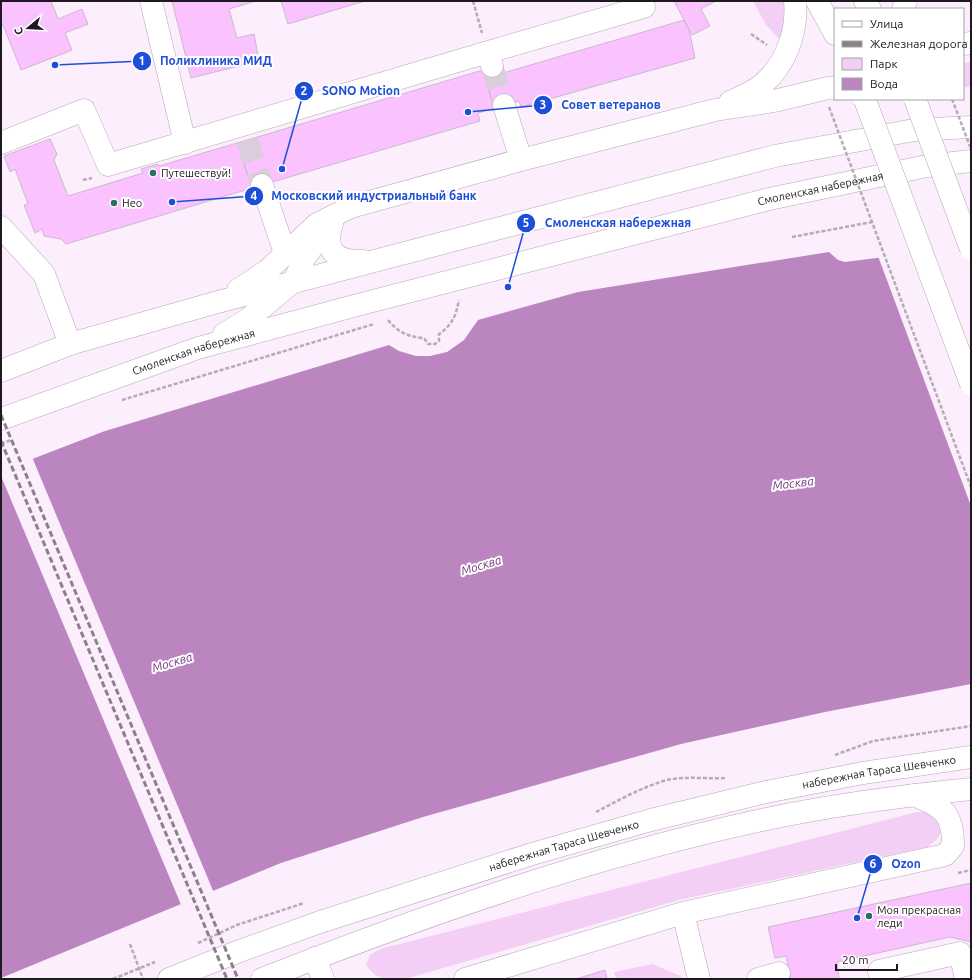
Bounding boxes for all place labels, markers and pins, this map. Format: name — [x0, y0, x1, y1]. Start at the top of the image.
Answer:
callout: Поликлиника МИД — [132, 49, 280, 73]
callout: SONO Motion — [294, 79, 408, 103]
callout: Совет ветеранов — [533, 93, 668, 117]
place label: Путешествуй! — [161, 167, 231, 179]
marker: Путешествуй! — [148, 168, 158, 178]
callout: Московский индустриальный банк — [244, 184, 485, 208]
place label: Нео — [122, 197, 142, 209]
marker: Нео — [109, 198, 119, 208]
callout: Смоленская набережная — [516, 211, 699, 235]
callout: Ozon — [863, 852, 929, 876]
place label: Моя прекрасная леди — [877, 904, 961, 929]
marker: Моя прекрасная леди — [864, 911, 874, 921]

